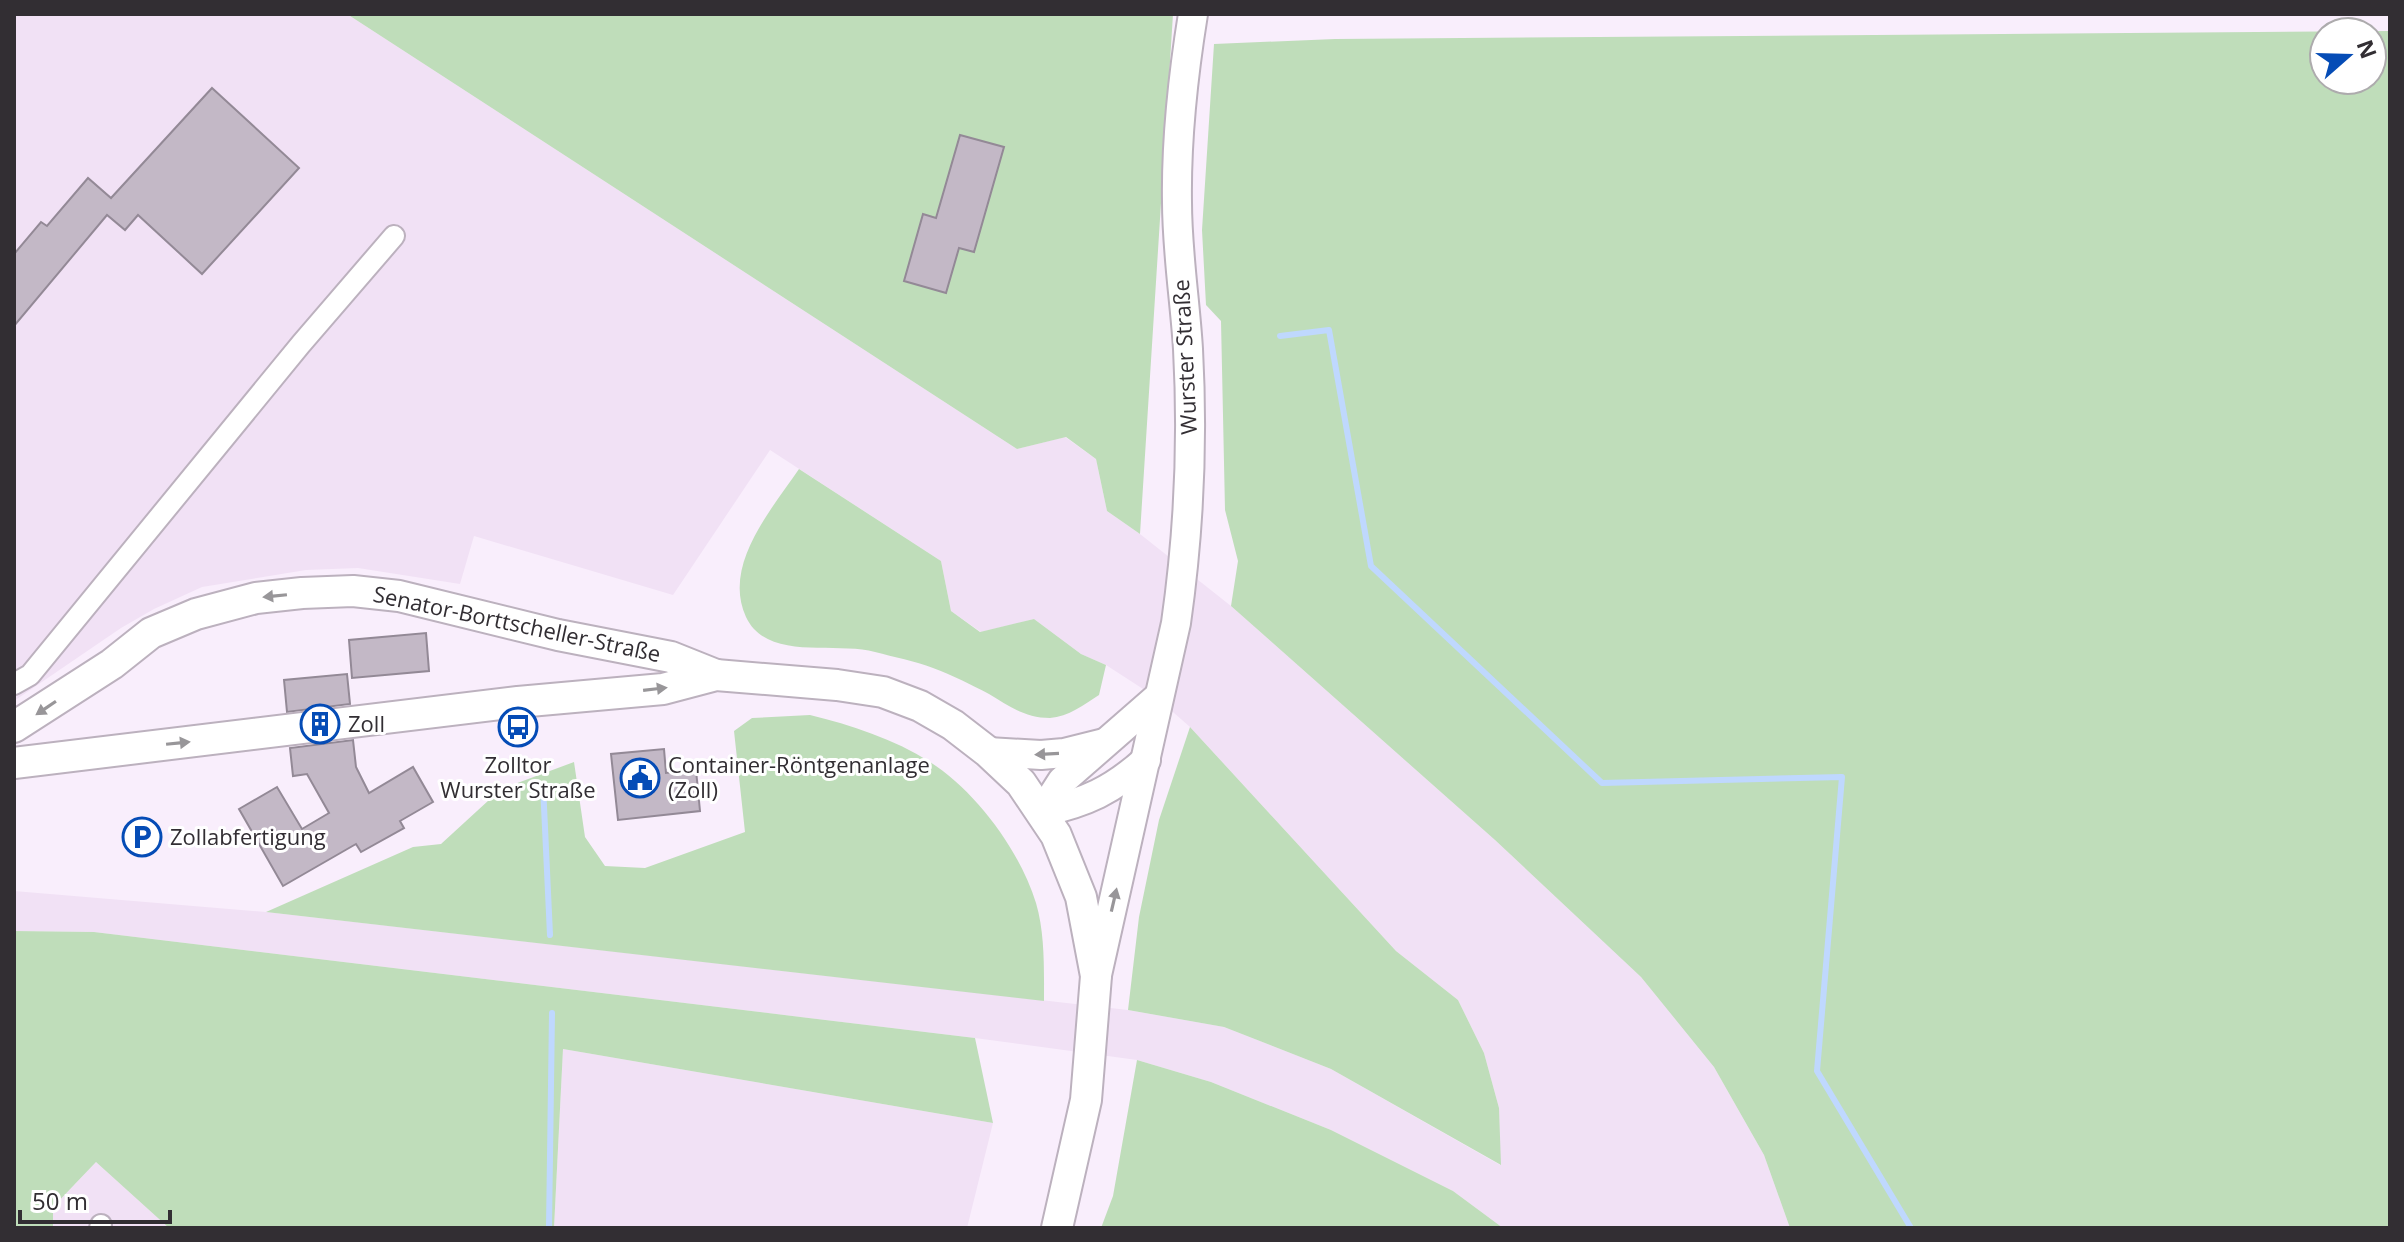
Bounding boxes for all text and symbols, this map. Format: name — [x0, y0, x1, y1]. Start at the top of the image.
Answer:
north arrow — [2308, 16, 2388, 96]
text: N — [2351, 35, 2385, 62]
street label: Wurster Straße — [1165, 279, 1203, 435]
street label: Senator-Borttscheller-Straße — [371, 578, 664, 668]
one-way arrow — [263, 590, 288, 603]
one-way arrow — [643, 682, 668, 695]
one-way arrow — [35, 701, 56, 716]
building icon: Zoll — [299, 703, 341, 745]
bus stop icon: Zolltor Wurster Straße — [497, 706, 539, 748]
place label: Zoll — [348, 708, 385, 738]
one-way arrow — [166, 737, 191, 750]
one-way arrow — [1034, 748, 1059, 761]
place label: Zolltor Wurster Straße — [440, 749, 596, 804]
place label: Container-Röntgenanlage (Zoll) — [668, 749, 930, 804]
public building icon: Container-Röntgenanlage (Zoll) — [619, 757, 661, 799]
parking icon: Zollabfertigung — [121, 816, 163, 858]
place label: Zollabfertigung — [170, 821, 326, 851]
one-way arrow — [1108, 887, 1121, 912]
scale bar — [20, 1174, 170, 1224]
text: 50 m — [32, 1184, 88, 1217]

